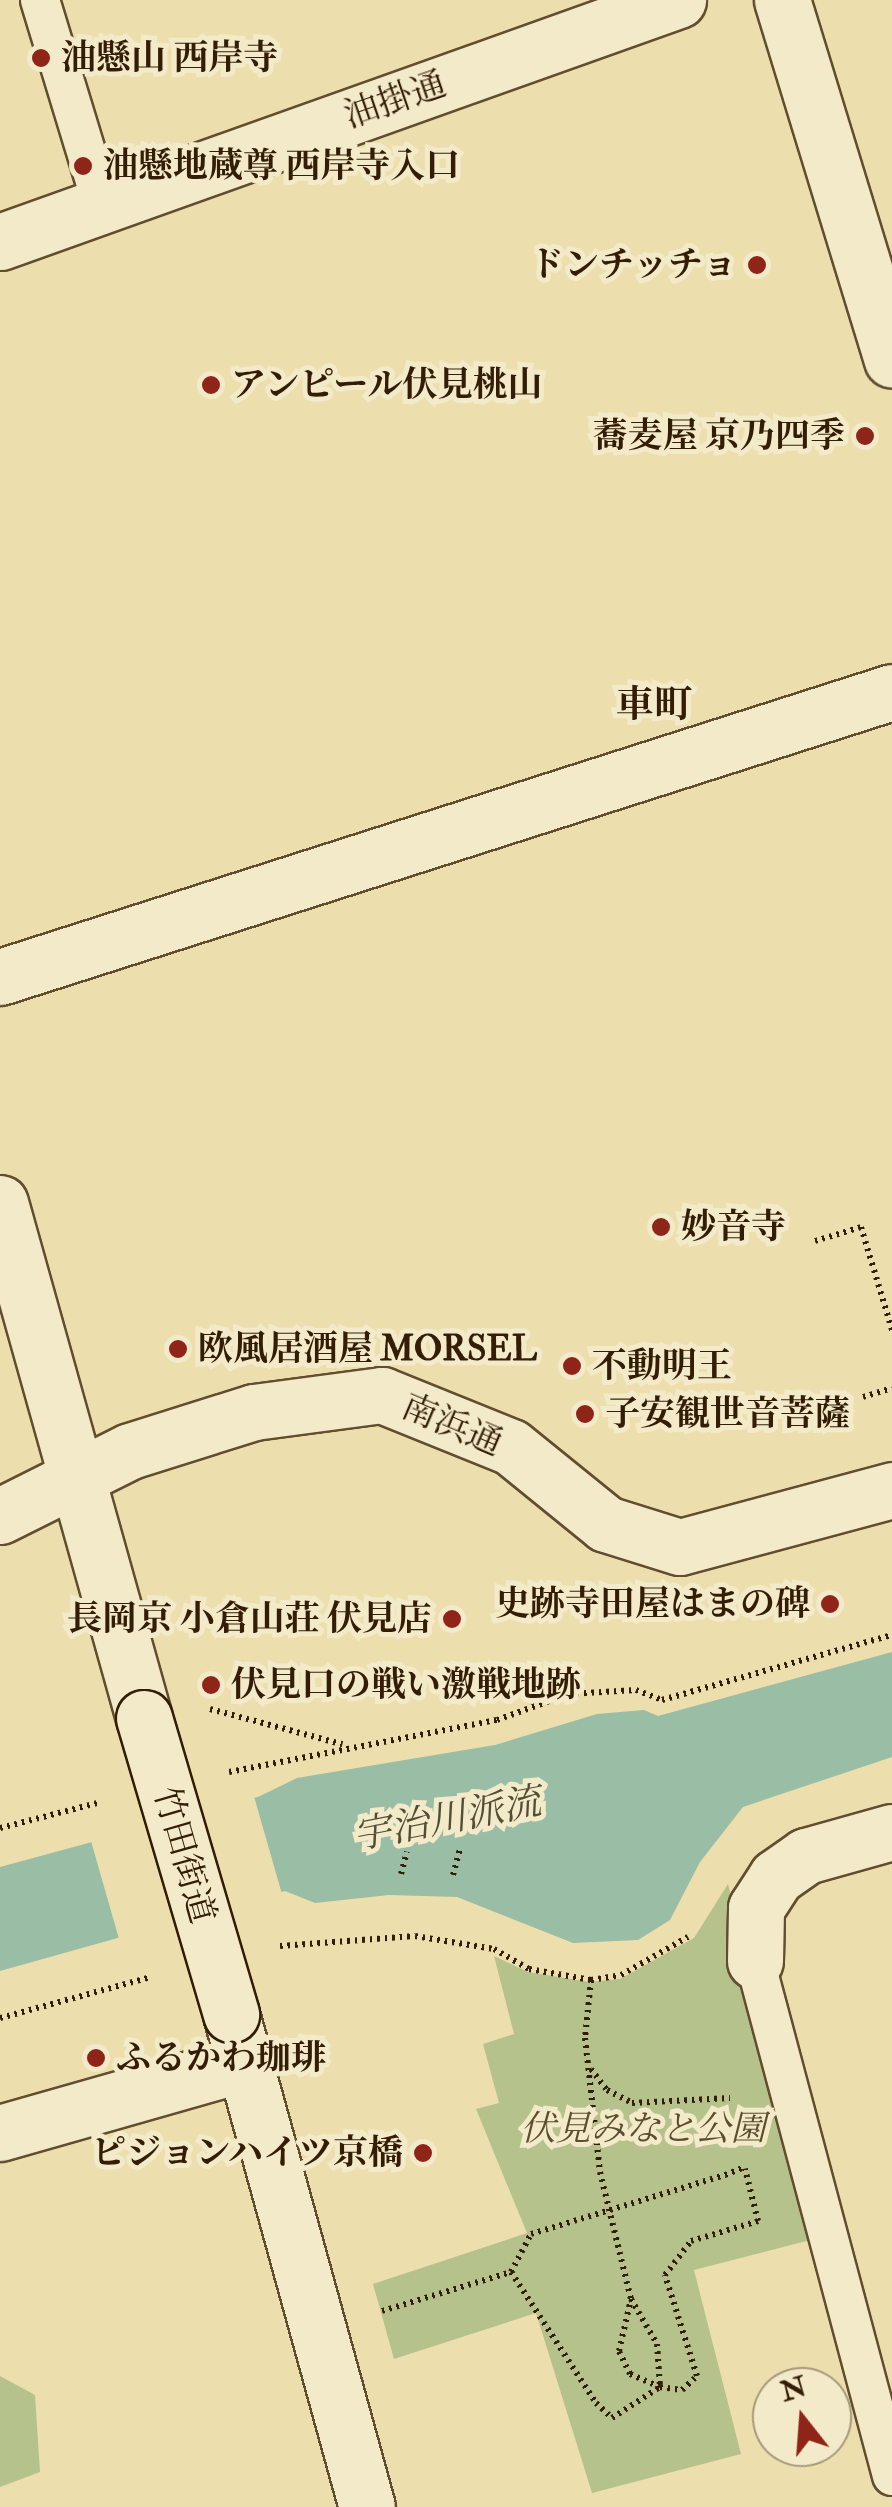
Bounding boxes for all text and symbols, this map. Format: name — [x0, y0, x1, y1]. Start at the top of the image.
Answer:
place label: 油懸山 西岸寺 — [61, 37, 278, 79]
marker: 油懸山 西岸寺 — [30, 47, 52, 69]
street label: 油掛通 — [339, 63, 451, 137]
place label: 油懸地蔵尊 西岸寺入口 — [103, 145, 460, 187]
marker: 油懸地蔵尊 西岸寺入口 — [72, 155, 94, 177]
place label: ドンチッチョ — [527, 244, 737, 286]
marker: ドンチッチョ — [746, 254, 768, 276]
place label: アンピール伏見桃山 — [231, 364, 545, 406]
marker: アンピール伏見桃山 — [200, 374, 222, 396]
place label: 蕎麦屋 京乃四季 — [593, 415, 845, 457]
marker: 蕎麦屋 京乃四季 — [854, 425, 876, 447]
district label: 車町 — [616, 683, 692, 729]
place label: 妙音寺 — [681, 1206, 786, 1248]
marker: 妙音寺 — [650, 1216, 672, 1238]
place label: 欧風居酒屋 MORSEL — [198, 1328, 537, 1370]
marker: 欧風居酒屋 MORSEL — [167, 1338, 189, 1360]
place label: 不動明王 — [592, 1345, 732, 1387]
marker: 不動明王 — [561, 1355, 583, 1377]
street label: 南浜通 — [395, 1385, 509, 1465]
place label: 子安観世音菩薩 — [605, 1393, 850, 1435]
marker: 子安観世音菩薩 — [574, 1403, 596, 1425]
place label: 史跡寺田屋はまの碑 — [495, 1583, 810, 1625]
marker: 史跡寺田屋はまの碑 — [819, 1593, 841, 1615]
place label: 長岡京 小倉山荘 伏見店 — [67, 1598, 432, 1640]
marker: 長岡京 小倉山荘 伏見店 — [441, 1608, 463, 1630]
place label: 伏見口の戦い激戦地跡 — [231, 1664, 581, 1706]
marker: 伏見口の戦い激戦地跡 — [200, 1674, 222, 1696]
water label: 宇治川派流 — [349, 1779, 545, 1861]
street label: 竹田街道 — [145, 1782, 223, 1928]
place label: ふるかわ珈琲 — [116, 2037, 326, 2079]
marker: ふるかわ珈琲 — [85, 2047, 107, 2069]
park label: 伏見みなと公園 — [521, 2108, 765, 2150]
place label: ピジョンハイツ京橋 — [88, 2132, 403, 2174]
marker: ピジョンハイツ京橋 — [412, 2142, 434, 2164]
north arrow — [752, 2367, 852, 2467]
text: N — [777, 2369, 811, 2410]

